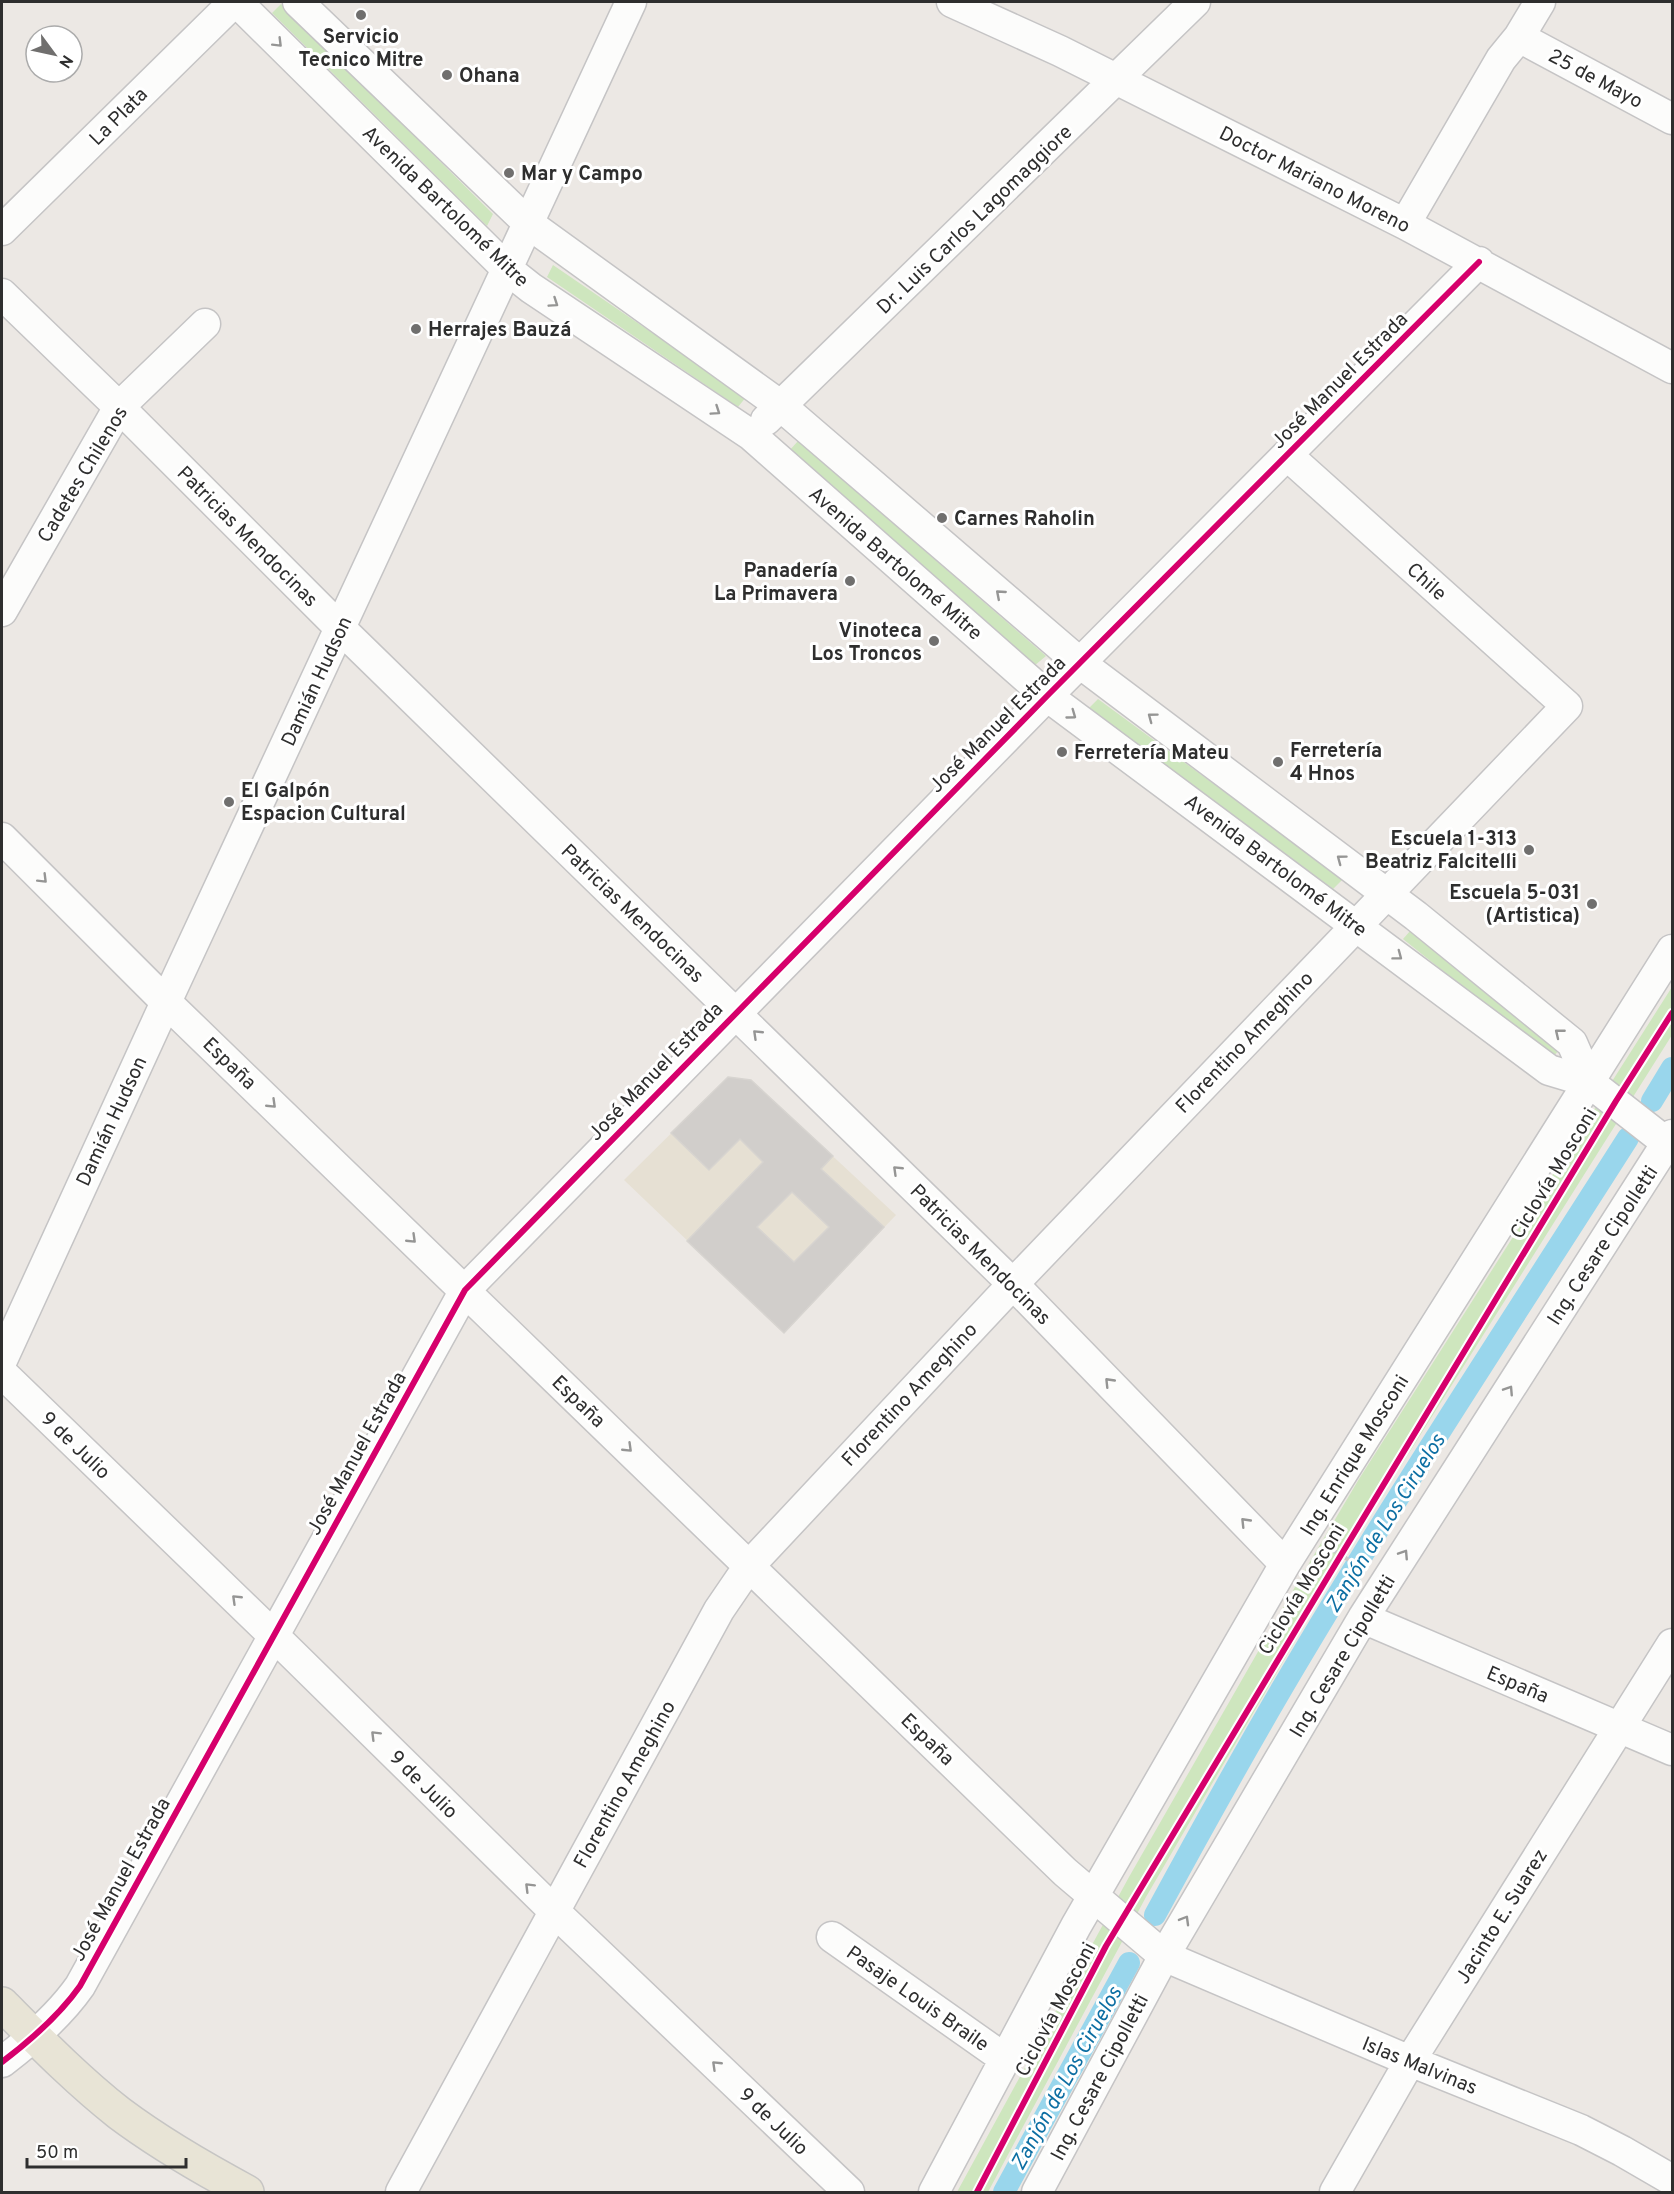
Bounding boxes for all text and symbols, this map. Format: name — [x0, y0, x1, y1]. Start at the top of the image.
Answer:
marker: Servicio Tecnico Mitre — [354, 8, 368, 22]
north arrow — [24, 24, 84, 84]
place label: Servicio Tecnico Mitre — [298, 25, 424, 74]
one-way arrow — [271, 35, 282, 46]
street label: 25 de Mayo — [1543, 44, 1647, 116]
text: N — [53, 51, 76, 71]
place label: Ohana — [459, 64, 520, 90]
marker: Ohana — [440, 68, 454, 82]
street label: La Plata — [85, 83, 154, 152]
street label: Dr. Luis Carlos Lagomaggiore — [872, 120, 1079, 321]
street label: Avenida Bartolomé Mitre — [356, 121, 534, 294]
street label: Doctor Mariano Moreno — [1214, 121, 1414, 240]
place label: Mar y Campo — [521, 162, 643, 188]
marker: Mar y Campo — [502, 166, 516, 180]
one-way arrow — [547, 296, 558, 307]
street label: José Manuel Estrada — [1266, 307, 1414, 455]
place label: Herrajes Bauzá — [428, 318, 571, 344]
marker: Herrajes Bauzá — [409, 322, 423, 336]
street label: Cadetes Chilenos — [33, 402, 135, 548]
one-way arrow — [709, 404, 720, 415]
street label: Patricias Mendocinas — [170, 461, 323, 614]
street label: Avenida Bartolomé Mitre — [802, 482, 987, 647]
place label: Carnes Raholin — [954, 507, 1095, 533]
marker: Carnes Raholin — [935, 511, 949, 525]
street label: Chile — [1400, 558, 1451, 607]
place label: Panadería La Primavera — [714, 559, 838, 608]
marker: Panadería La Primavera — [843, 574, 857, 588]
one-way arrow — [996, 590, 1007, 601]
street label: Damián Hudson — [276, 613, 359, 751]
place label: Vinoteca Los Troncos — [811, 619, 922, 668]
marker: Vinoteca Los Troncos — [927, 634, 941, 648]
street label: José Manuel Estrada — [924, 651, 1072, 799]
one-way arrow — [1066, 707, 1077, 718]
one-way arrow — [1147, 713, 1158, 724]
place label: Ferretería 4 Hnos — [1290, 739, 1382, 788]
place label: Ferretería Mateu — [1074, 741, 1229, 767]
marker: Ferretería Mateu — [1055, 745, 1069, 759]
marker: Ferretería 4 Hnos — [1271, 755, 1285, 769]
place label: El Galpón Espacion Cultural — [241, 779, 406, 828]
street label: Avenida Bartolomé Mitre — [1178, 789, 1371, 944]
marker: El Galpón Espacion Cultural — [222, 795, 236, 809]
place label: Escuela 1-313 Beatriz Falcitelli — [1365, 827, 1517, 876]
street label: Patricias Mendocinas — [554, 839, 709, 990]
marker: Escuela 1-313 Beatriz Falcitelli — [1522, 843, 1536, 857]
one-way arrow — [1337, 855, 1348, 866]
one-way arrow — [35, 872, 46, 883]
place label: Escuela 5-031 (Artistica) — [1449, 881, 1580, 930]
marker: Escuela 5-031 (Artistica) — [1585, 897, 1599, 911]
one-way arrow — [1391, 948, 1402, 959]
street label: Florentino Ameghino — [1171, 967, 1320, 1120]
street label: José Manuel Estrada — [583, 997, 729, 1147]
one-way arrow — [1555, 1029, 1566, 1040]
one-way arrow — [754, 1030, 764, 1041]
street label: España — [196, 1032, 261, 1096]
street label: Damián Hudson — [71, 1053, 154, 1191]
one-way arrow — [265, 1097, 275, 1108]
street label: Ciclovía Mosconi — [1505, 1104, 1604, 1244]
street label: Ing. Cesare Cipolletti — [1542, 1161, 1665, 1331]
one-way arrow — [893, 1167, 904, 1178]
street label: Patricias Mendocinas — [903, 1179, 1056, 1332]
one-way arrow — [406, 1232, 416, 1243]
street label: Florentino Ameghino — [837, 1318, 984, 1473]
street label: José Manuel Estrada — [302, 1367, 414, 1540]
street label: España — [545, 1370, 610, 1434]
street label: Ing. Enrique Mosconi — [1296, 1371, 1416, 1542]
one-way arrow — [1105, 1379, 1116, 1390]
one-way arrow — [1502, 1386, 1513, 1397]
street label: 9 de Julio — [34, 1407, 115, 1486]
water label: Zanjón de Los Ciruelos — [1320, 1429, 1453, 1618]
one-way arrow — [621, 1441, 631, 1452]
one-way arrow — [1241, 1519, 1252, 1530]
street label: Ciclovía Mosconi — [1253, 1520, 1352, 1660]
one-way arrow — [1397, 1550, 1408, 1561]
street label: Ing. Cesare Cipolletti — [1285, 1571, 1403, 1743]
one-way arrow — [232, 1595, 242, 1606]
street label: España — [1482, 1661, 1552, 1711]
street label: Florentino Ameghino — [569, 1697, 683, 1873]
street label: España — [894, 1708, 959, 1772]
one-way arrow — [372, 1732, 383, 1743]
street label: 9 de Julio — [383, 1745, 463, 1825]
street label: José Manuel Estrada — [66, 1793, 178, 1966]
street label: Jacinto E. Suarez — [1451, 1845, 1555, 1989]
one-way arrow — [526, 1883, 537, 1894]
one-way arrow — [1178, 1916, 1190, 1926]
street label: Ciclovía Mosconi — [1010, 1938, 1103, 2082]
street label: Pasaje Louis Braile — [840, 1941, 993, 2059]
water label: Zanjón de Los Ciruelos — [1006, 1982, 1129, 2175]
street label: Ing. Cesare Cipolletti — [1046, 1990, 1156, 2166]
street label: Islas Malvinas — [1358, 2032, 1481, 2102]
one-way arrow — [712, 2061, 722, 2072]
street label: 9 de Julio — [732, 2083, 813, 2162]
scale bar — [27, 2131, 186, 2169]
text: 50 m — [36, 2142, 78, 2165]

